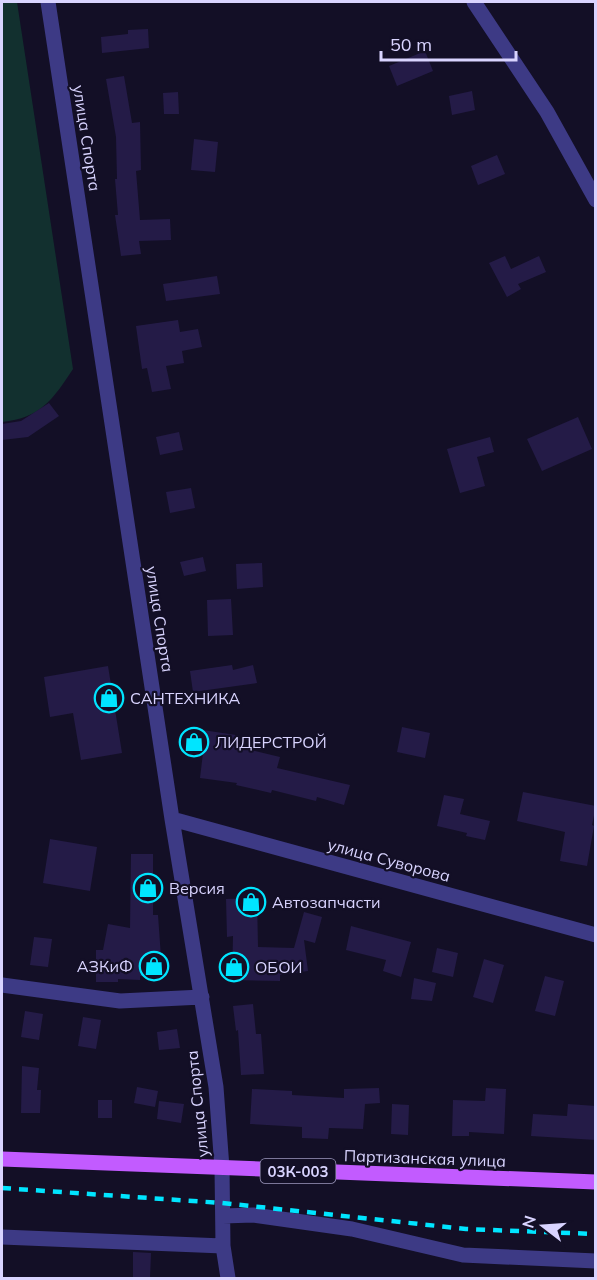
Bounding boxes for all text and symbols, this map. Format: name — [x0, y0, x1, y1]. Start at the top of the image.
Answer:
scale bar — [381, 24, 516, 62]
text: 50 m — [390, 33, 432, 56]
street label: улица Спорта — [69, 83, 105, 193]
street label: улица Спорта — [142, 564, 178, 674]
shop icon: САНТЕХНИКА — [93, 682, 125, 714]
place label: САНТЕХНИКА — [130, 688, 240, 708]
shop icon: ЛИДЕРСТРОЙ — [178, 726, 210, 758]
place label: ЛИДЕРСТРОЙ — [215, 732, 327, 752]
street label: улица Суворова — [326, 834, 452, 886]
shop icon: Версия — [132, 872, 164, 904]
place label: Версия — [169, 878, 225, 898]
shop icon: Автозапчасти — [235, 886, 267, 918]
place label: Автозапчасти — [272, 892, 380, 912]
shop icon: АЗКиФ — [138, 950, 170, 982]
shop icon: ОБОИ — [218, 951, 250, 983]
place label: АЗКиФ — [77, 956, 133, 976]
place label: ОБОИ — [255, 957, 303, 977]
street label: улица Спорта — [181, 1050, 213, 1158]
street label: Партизанская улица — [344, 1145, 506, 1171]
road number: 03К-003 — [260, 1159, 336, 1183]
north arrow — [513, 1196, 573, 1256]
text: N — [517, 1213, 540, 1230]

